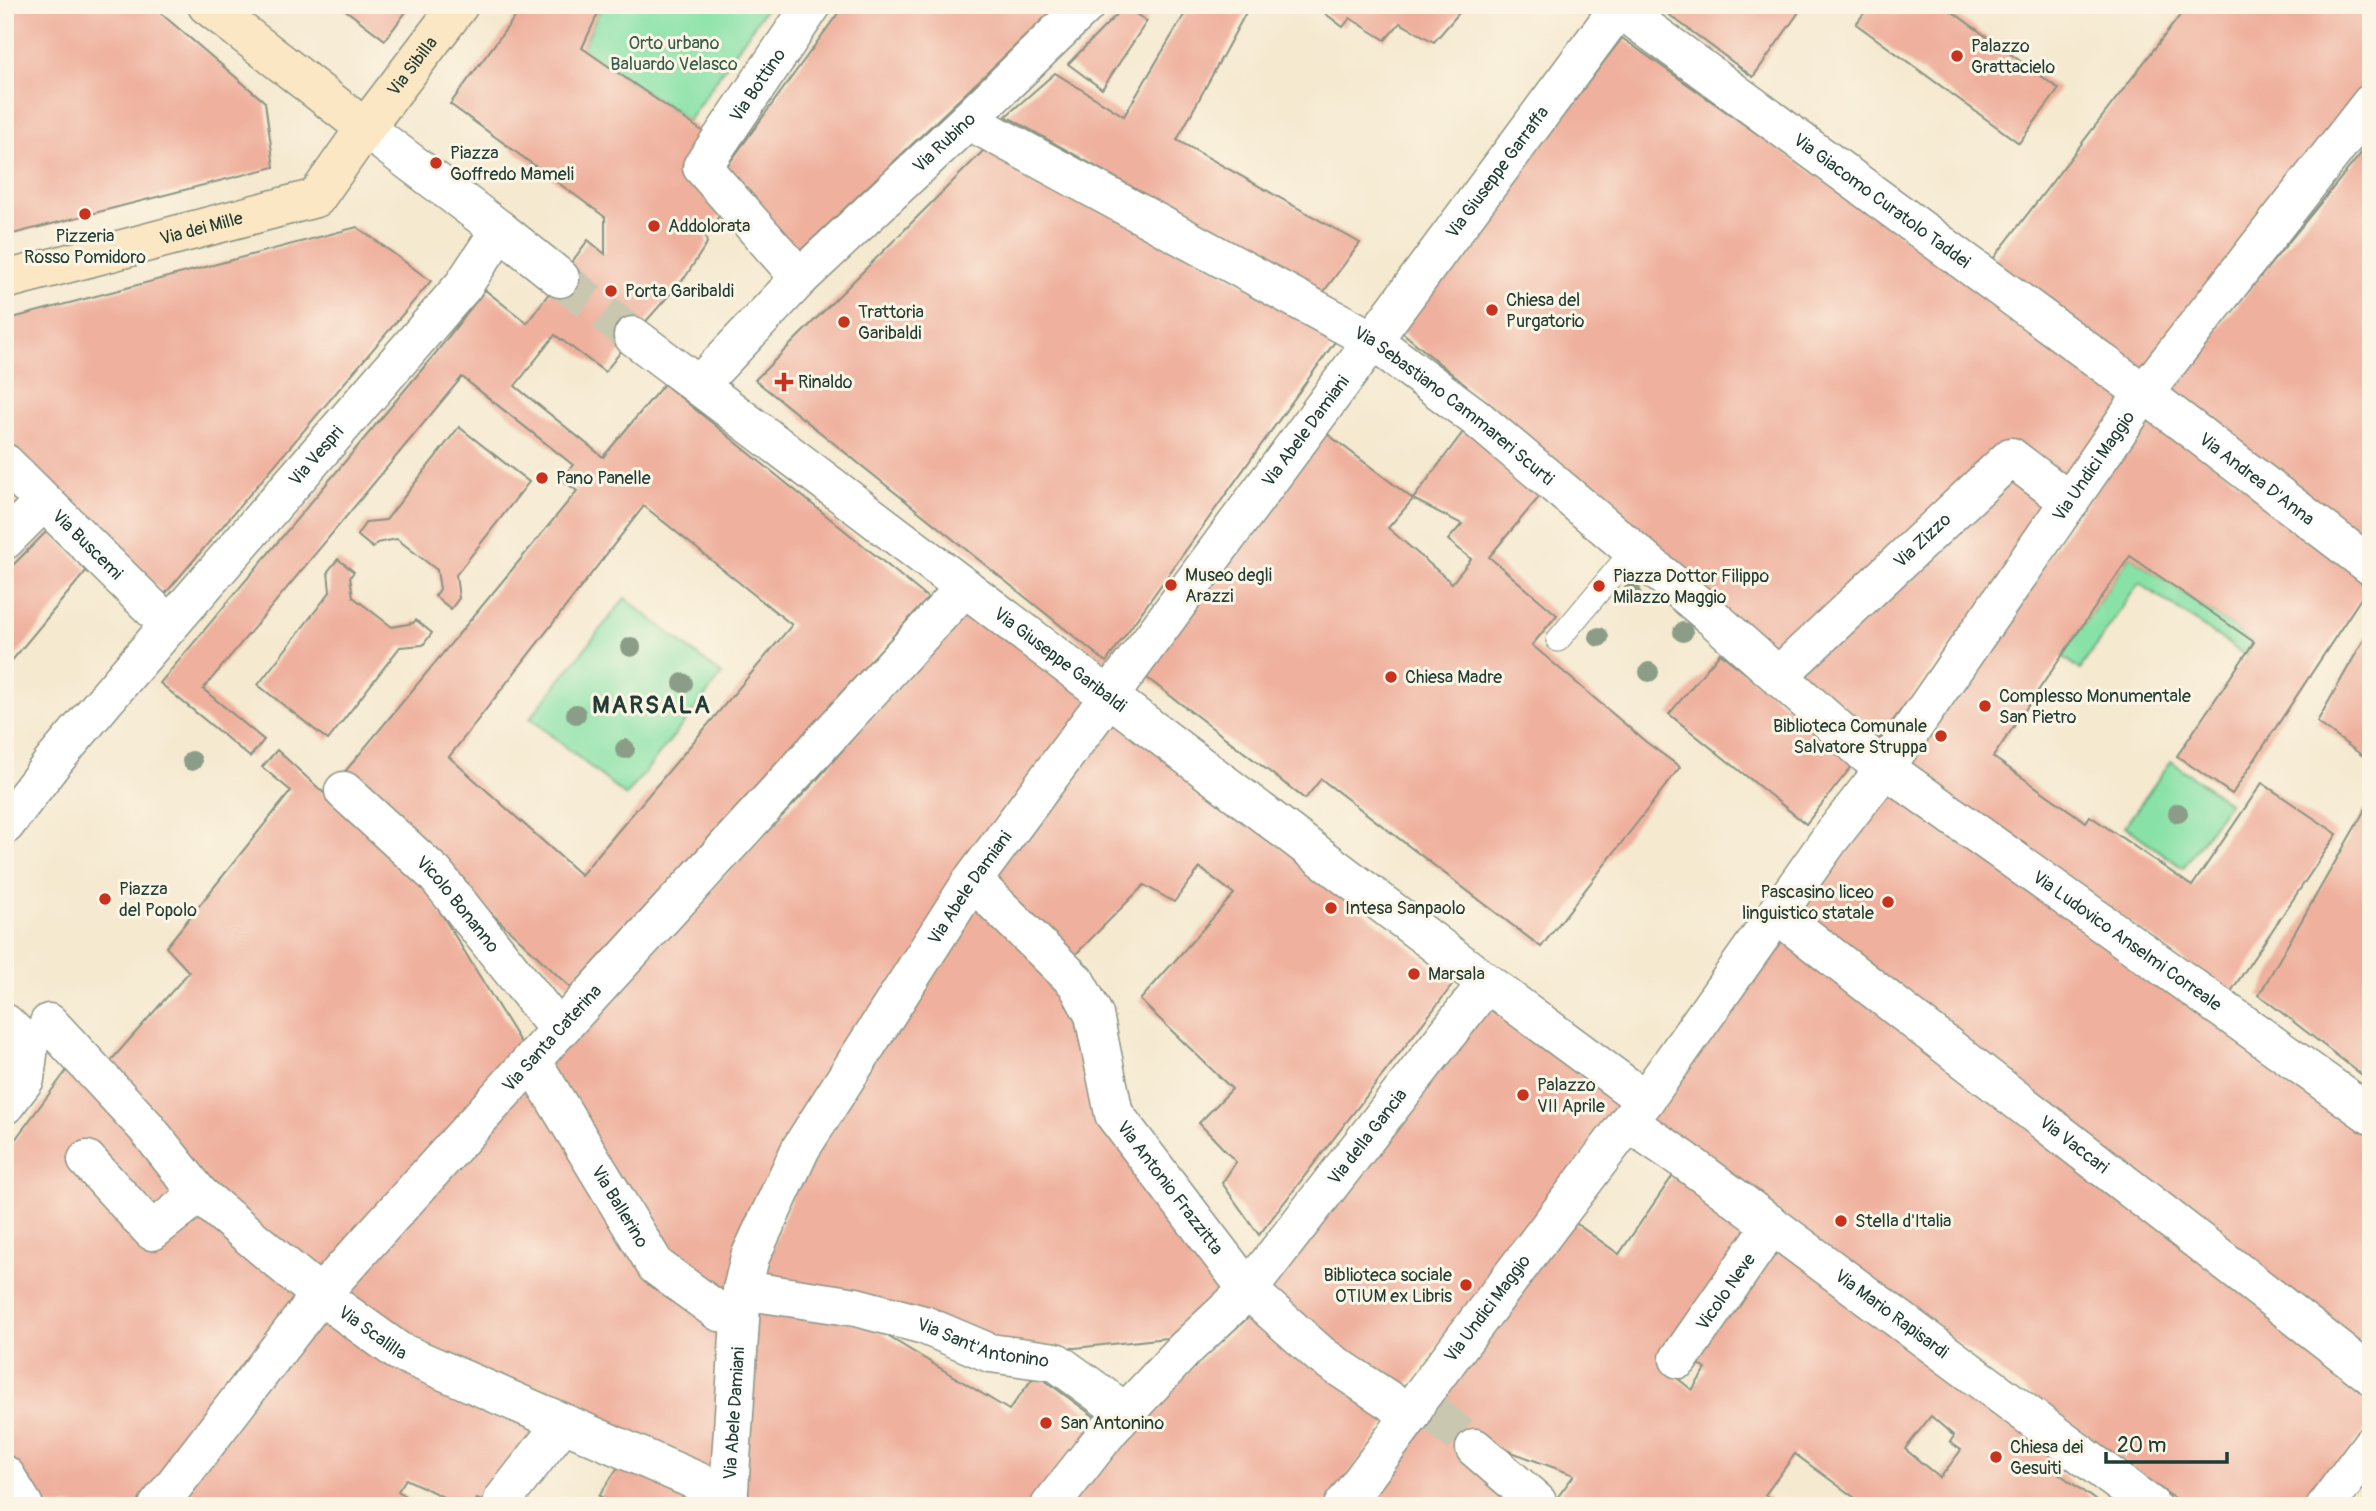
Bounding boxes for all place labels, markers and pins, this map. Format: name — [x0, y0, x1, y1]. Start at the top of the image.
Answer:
place label: Palazzo Grattacielo — [1971, 35, 2056, 79]
marker: Palazzo Grattacielo — [1949, 48, 1965, 64]
place label: Piazza Goffredo Mameli — [450, 142, 574, 186]
marker: Piazza Goffredo Mameli — [428, 155, 444, 171]
marker: Pizzeria Rosso Pomidoro — [77, 206, 93, 222]
place label: Addolorata — [668, 215, 750, 238]
marker: Addolorata — [646, 218, 662, 234]
place label: Pizzeria Rosso Pomidoro — [24, 225, 146, 269]
place label: Porta Garibaldi — [625, 280, 734, 303]
marker: Porta Garibaldi — [603, 283, 619, 299]
place label: Chiesa del Purgatorio — [1506, 289, 1585, 333]
place label: Trattoria Garibaldi — [858, 301, 924, 345]
marker: Chiesa del Purgatorio — [1484, 302, 1500, 318]
marker: Trattoria Garibaldi — [836, 314, 852, 330]
place label: Rinaldo — [798, 371, 853, 394]
marker: Rinaldo — [776, 374, 792, 390]
place label: Pano Panelle — [556, 467, 651, 490]
marker: Pano Panelle — [534, 470, 550, 486]
place label: Museo degli Arazzi — [1185, 564, 1272, 608]
place label: Piazza Dottor Filippo Milazzo Maggio — [1613, 565, 1770, 609]
marker: Museo degli Arazzi — [1163, 577, 1179, 593]
marker: Piazza Dottor Filippo Milazzo Maggio — [1591, 578, 1607, 594]
place label: Chiesa Madre — [1405, 666, 1502, 689]
marker: Chiesa Madre — [1383, 669, 1399, 685]
place label: Complesso Monumentale San Pietro — [1999, 685, 2191, 729]
marker: Complesso Monumentale San Pietro — [1977, 698, 1993, 714]
place label: Biblioteca Comunale Salvatore Struppa — [1773, 715, 1927, 759]
marker: Biblioteca Comunale Salvatore Struppa — [1933, 728, 1949, 744]
place label: Piazza del Popolo — [119, 878, 197, 922]
place label: Pascasino liceo linguistico statale — [1742, 881, 1874, 925]
marker: Piazza del Popolo — [97, 891, 113, 907]
marker: Pascasino liceo linguistico statale — [1880, 894, 1896, 910]
place label: Intesa Sanpaolo — [1345, 897, 1466, 920]
marker: Intesa Sanpaolo — [1323, 900, 1339, 916]
place label: Marsala — [1428, 963, 1485, 986]
marker: Marsala — [1406, 966, 1422, 982]
place label: Palazzo VII Aprile — [1537, 1074, 1605, 1118]
marker: Palazzo VII Aprile — [1515, 1087, 1531, 1103]
place label: Stella d'Italia — [1855, 1210, 1951, 1233]
marker: Stella d'Italia — [1833, 1213, 1849, 1229]
place label: Biblioteca sociale OTIUM ex Libris — [1323, 1264, 1452, 1308]
marker: Biblioteca sociale OTIUM ex Libris — [1458, 1277, 1474, 1293]
place label: San Antonino — [1060, 1412, 1165, 1435]
marker: San Antonino — [1038, 1415, 1054, 1431]
place label: Chiesa dei Gesuiti — [2010, 1436, 2083, 1480]
marker: Chiesa dei Gesuiti — [1988, 1449, 2004, 1465]

